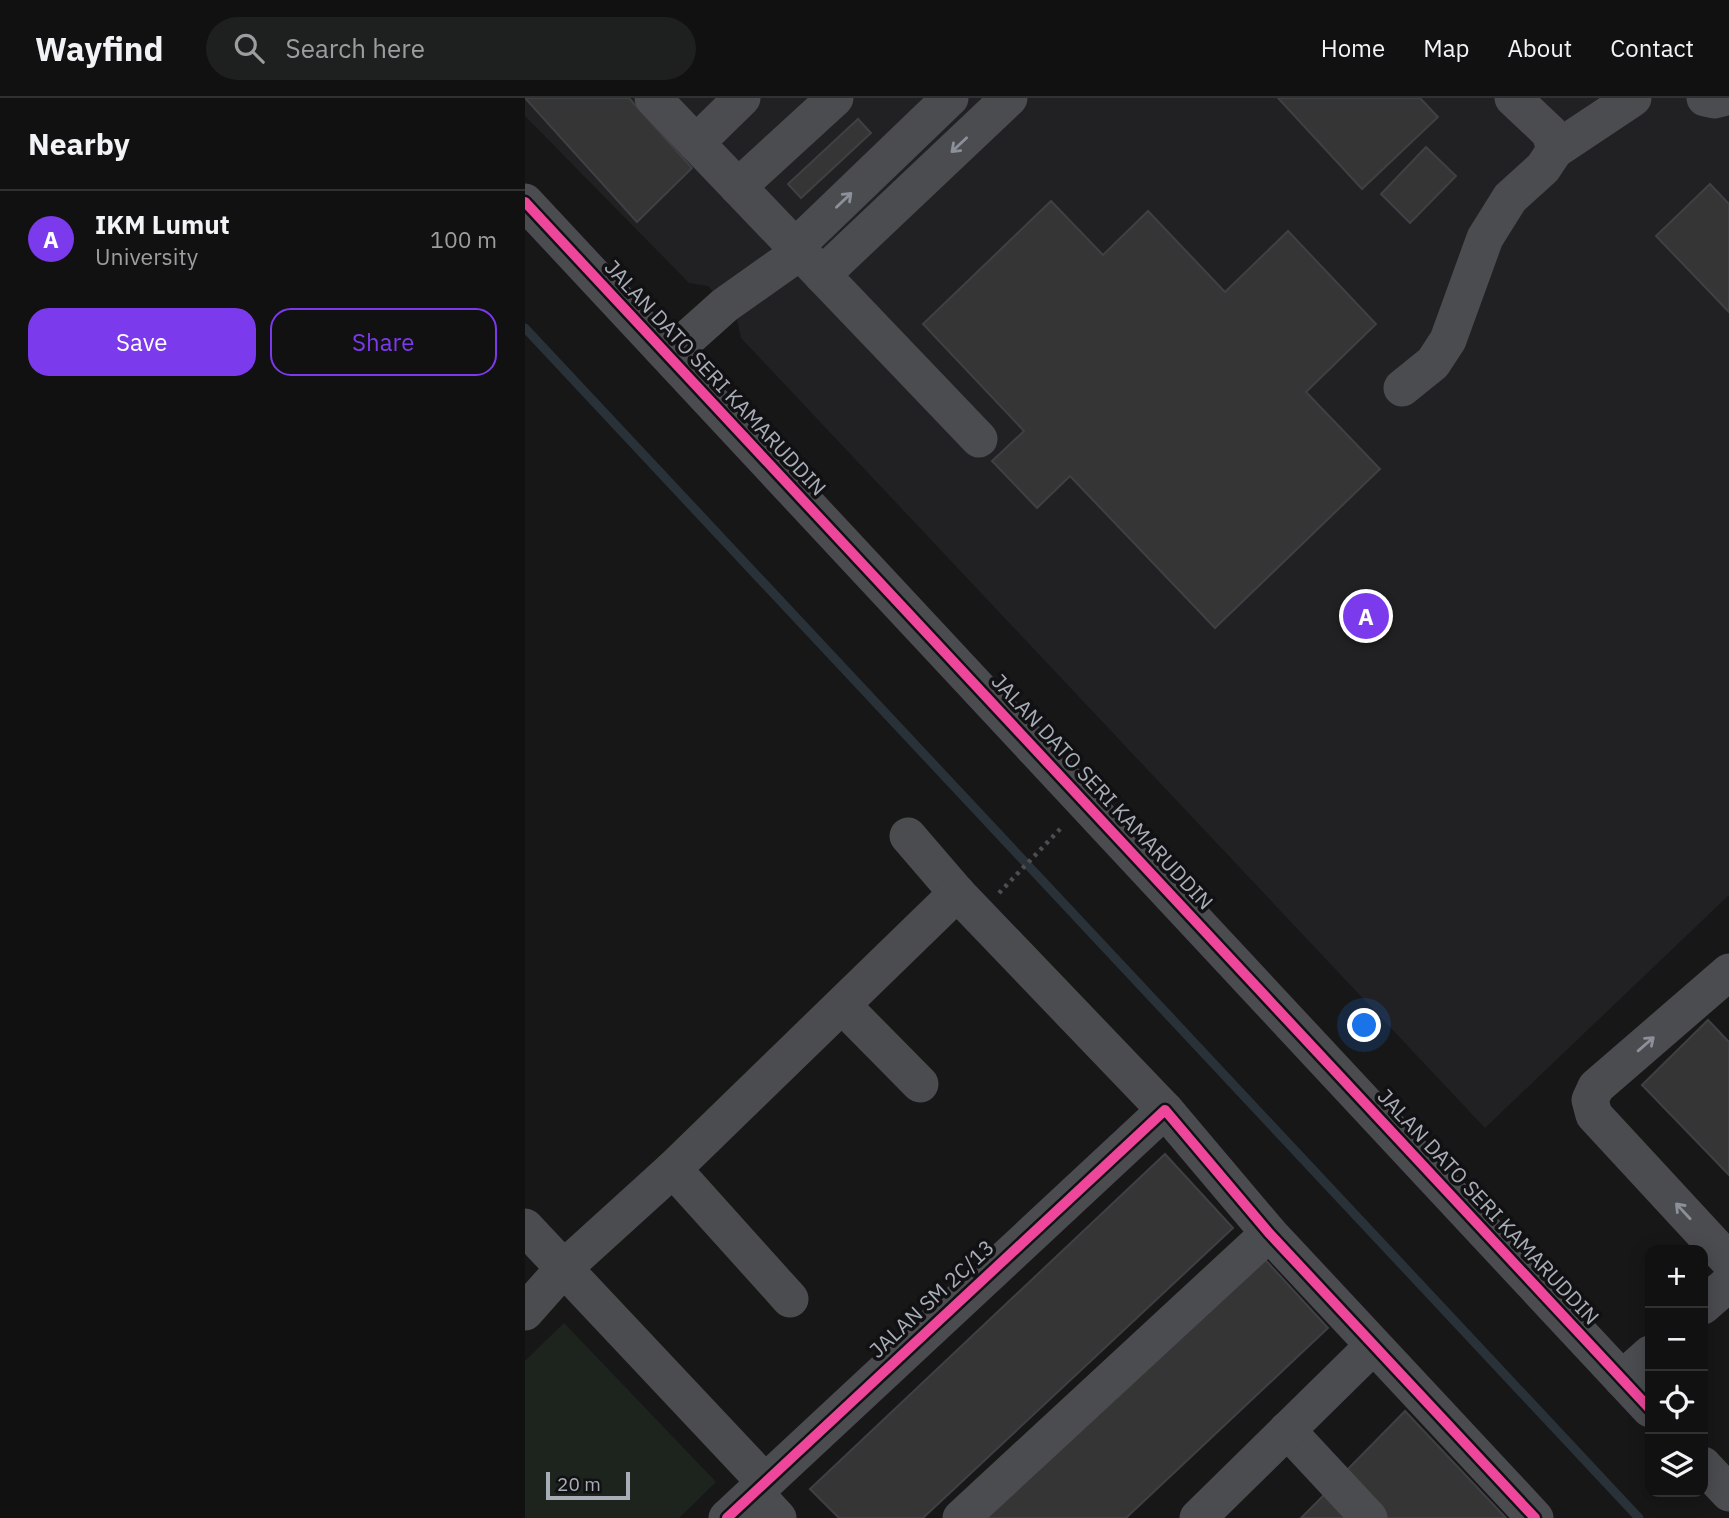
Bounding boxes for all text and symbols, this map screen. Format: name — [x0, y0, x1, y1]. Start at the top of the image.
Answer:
search box — [206, 17, 696, 80]
text: Wayfind — [35, 27, 164, 70]
icon: search — [230, 29, 268, 67]
text: Search here — [286, 31, 425, 65]
text: Home — [1321, 32, 1385, 64]
text: Map — [1423, 32, 1469, 64]
text: About — [1507, 32, 1572, 64]
text: Contact — [1610, 32, 1694, 64]
text: Nearby — [28, 124, 130, 163]
one-way arrow — [951, 136, 968, 153]
one-way arrow — [835, 191, 852, 208]
text: IKM Lumut — [95, 207, 230, 241]
text: A — [43, 224, 59, 254]
text: 100 m — [430, 224, 497, 254]
text: University — [95, 241, 198, 271]
street label: JALAN DATO SERI KAMARUDDIN — [599, 253, 833, 501]
button: Save — [28, 308, 256, 376]
button: Share — [270, 308, 497, 376]
pin: A — [1343, 590, 1389, 642]
street label: JALAN DATO SERI KAMARUDDIN — [986, 667, 1220, 915]
your location — [1347, 1008, 1381, 1042]
one-way arrow — [1637, 1036, 1655, 1052]
street label: JALAN DATO SERI KAMARUDDIN — [1372, 1082, 1606, 1330]
one-way arrow — [1674, 1203, 1691, 1220]
street label: JALAN SM 2C/13 — [863, 1233, 1000, 1364]
map controls — [1645, 1245, 1708, 1497]
button: + — [1645, 1245, 1708, 1308]
button: − — [1645, 1308, 1708, 1371]
button: locate — [1645, 1371, 1708, 1434]
button: layers — [1645, 1434, 1708, 1497]
scale bar — [546, 1469, 630, 1501]
text: 20 m — [557, 1472, 601, 1496]

